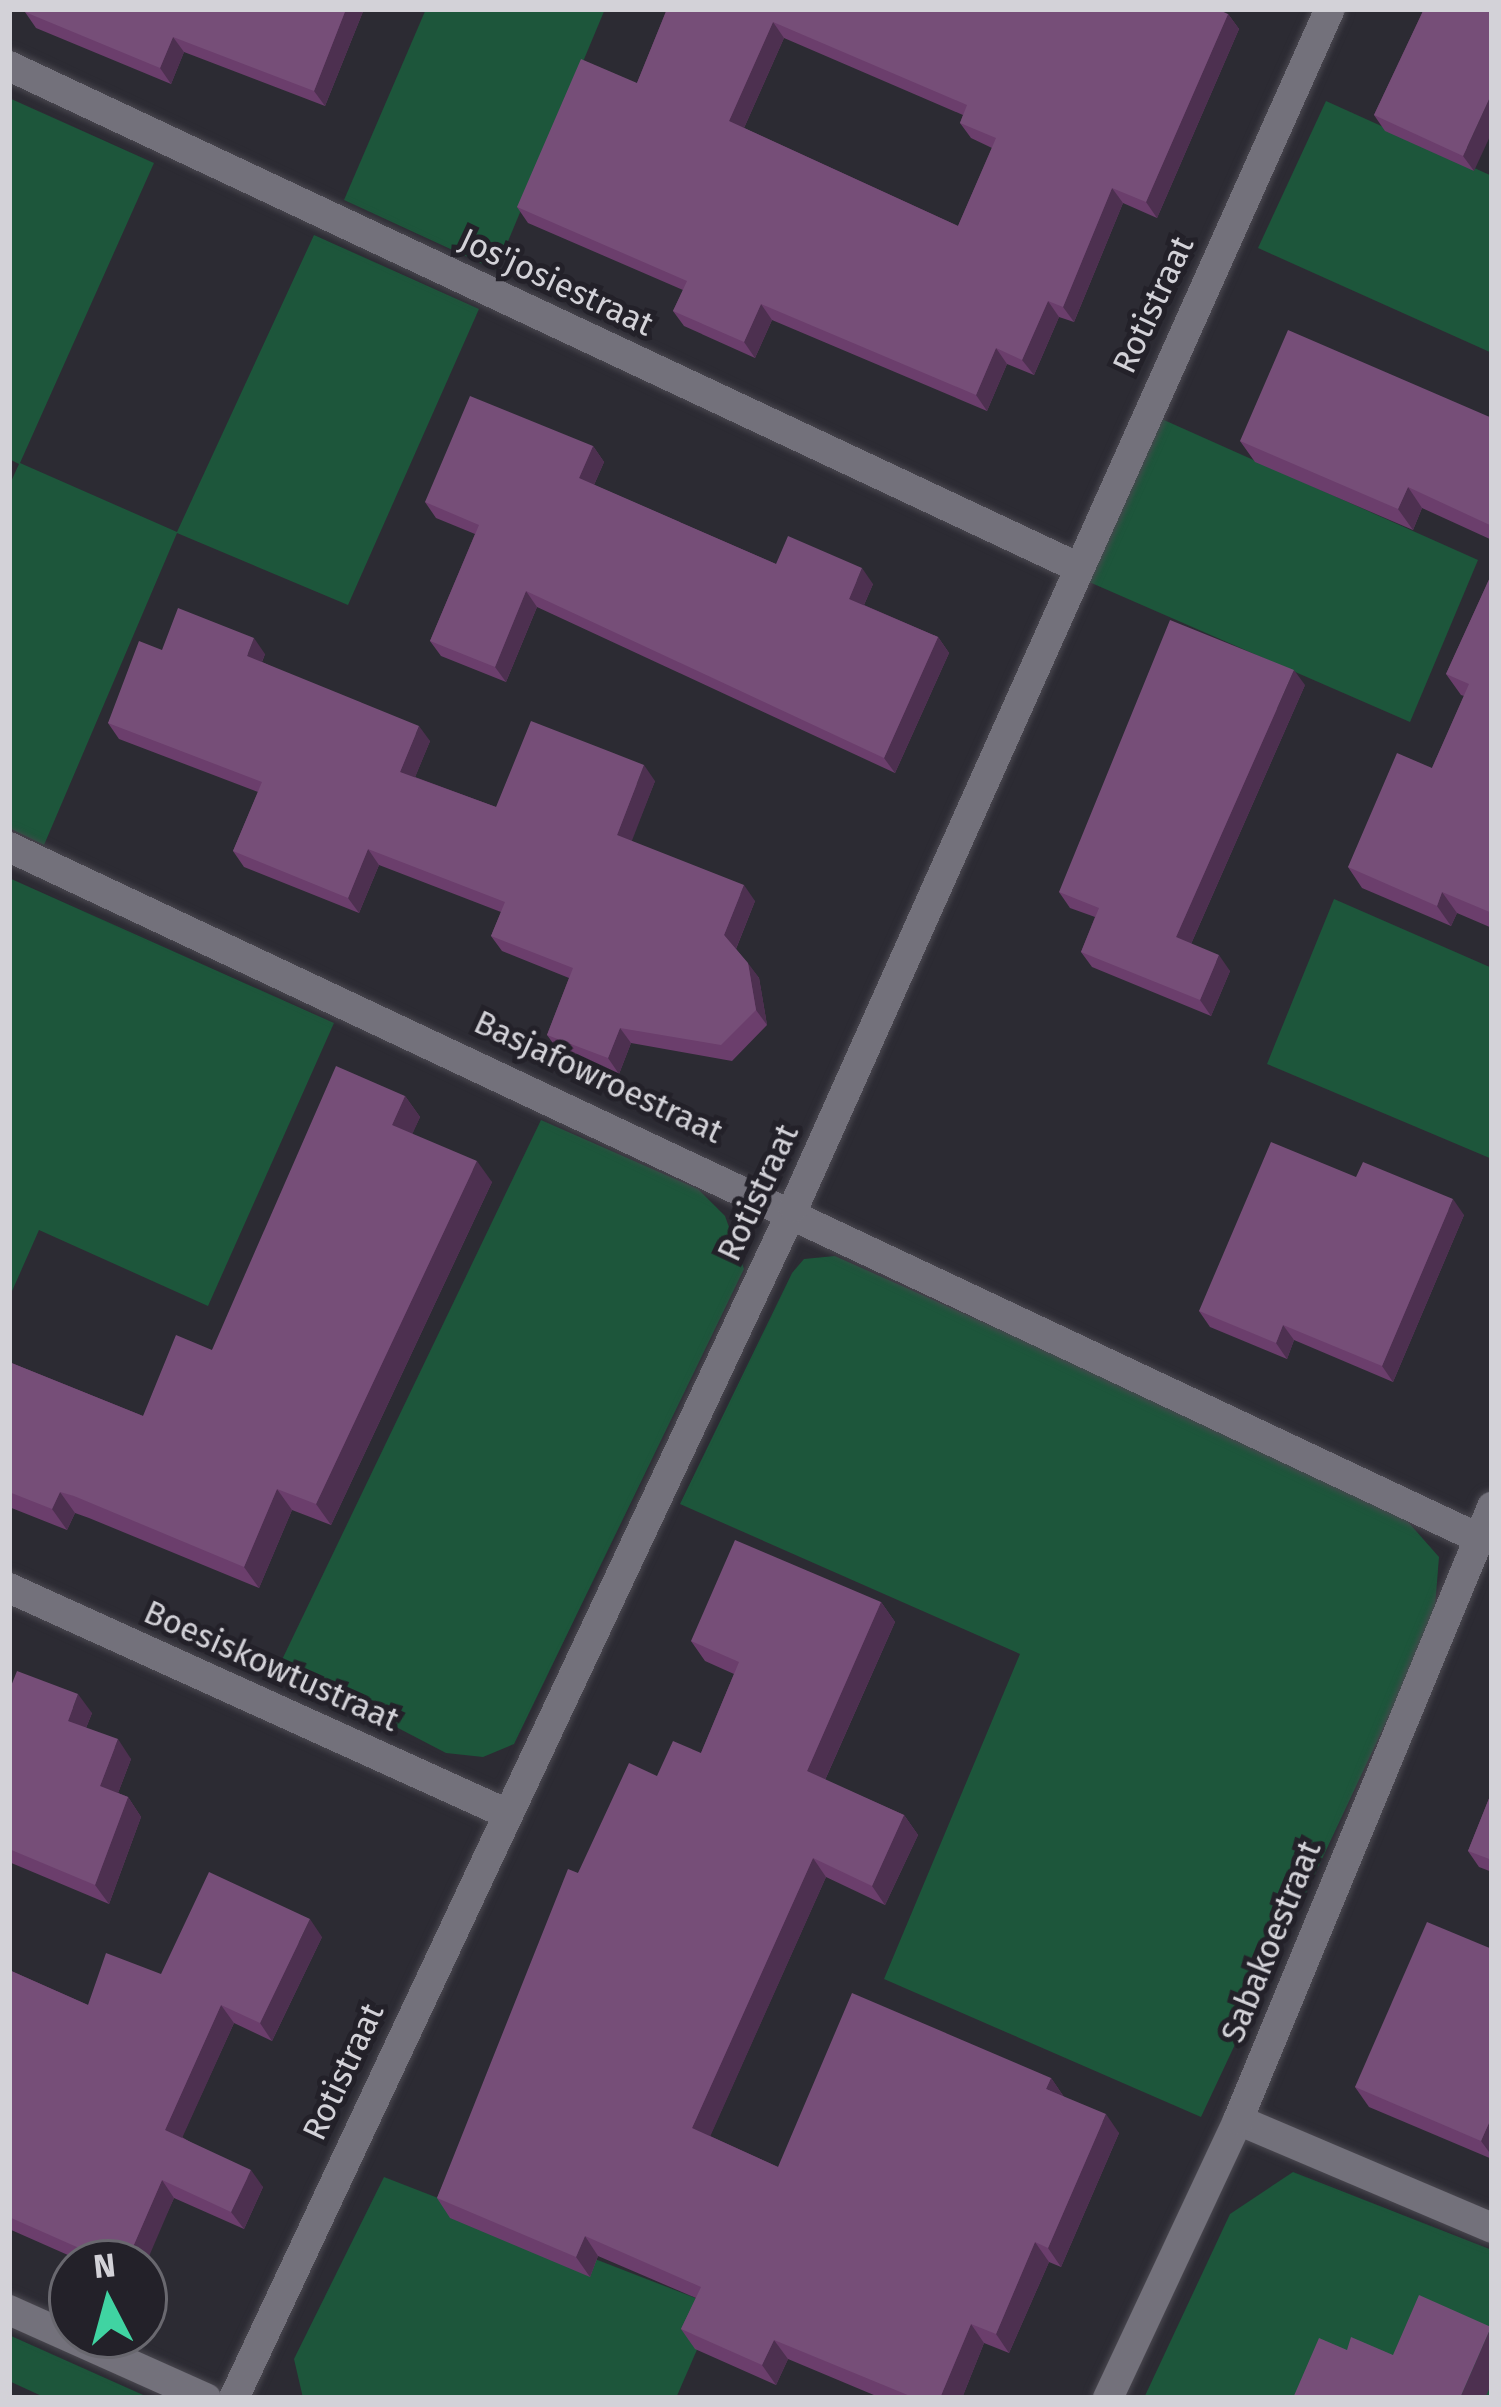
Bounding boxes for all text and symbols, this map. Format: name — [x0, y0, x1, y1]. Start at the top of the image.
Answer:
street label: Jos'josiestraat — [453, 221, 659, 345]
street label: Rotistraat — [1105, 230, 1203, 380]
street label: Basjafowroestraat — [468, 1003, 728, 1153]
street label: Rotistraat — [710, 1118, 808, 1268]
street label: Boesiskowtustraat — [137, 1593, 405, 1741]
street label: Sabakoestraat — [1214, 1836, 1330, 2048]
street label: Rotistraat — [295, 1997, 393, 2147]
north arrow — [48, 2239, 168, 2359]
text: N — [92, 2245, 118, 2287]

